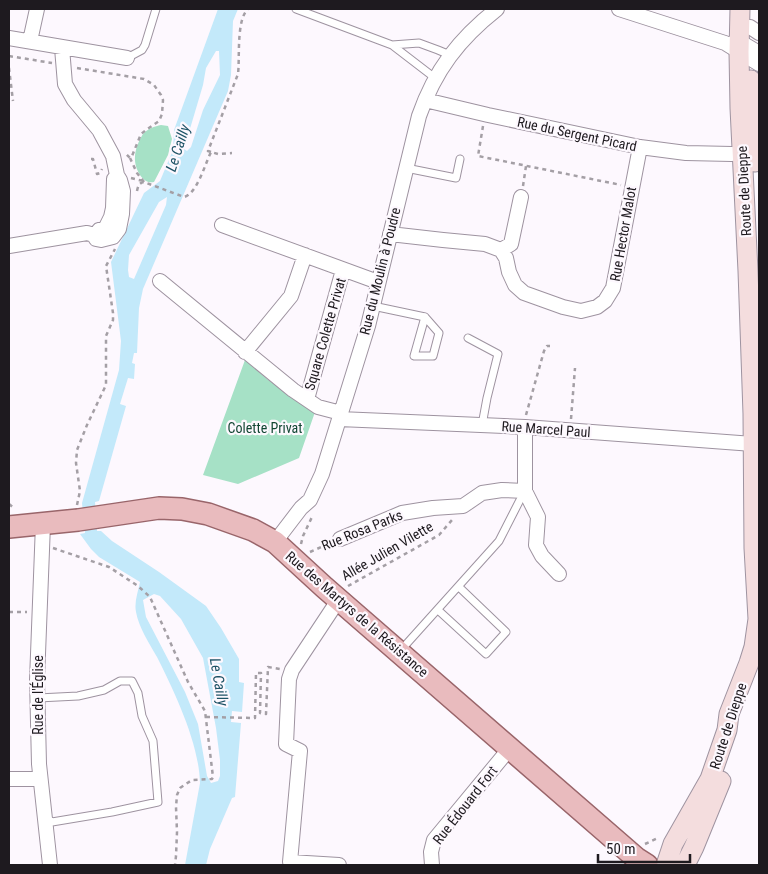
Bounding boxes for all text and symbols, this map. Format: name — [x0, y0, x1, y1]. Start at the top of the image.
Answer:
street label: Rue du Sergent Picard — [516, 114, 638, 154]
water label: Le Cailly — [162, 121, 194, 174]
street label: Route de Dieppe — [734, 145, 754, 236]
street label: Rue Hector Malot — [607, 185, 639, 283]
street label: Rue du Moulin à Poudre — [356, 205, 404, 336]
street label: Square Colette Privat — [301, 276, 349, 392]
street label: Rue Marcel Paul — [501, 418, 591, 440]
park label: Colette Privat — [228, 420, 302, 436]
street label: Rue Rosa Parks — [319, 506, 405, 554]
street label: Allée Julien Vilette — [338, 518, 436, 584]
street label: Rue des Martyrs de la Résistance — [283, 548, 432, 680]
street label: Rue de l'Église — [29, 655, 46, 735]
water label: Le Cailly — [206, 657, 232, 708]
street label: Route de Dieppe — [706, 680, 750, 771]
street label: Rue Édouard Fort — [429, 762, 501, 847]
scale bar — [598, 832, 690, 864]
text: 50 m — [606, 840, 636, 858]

